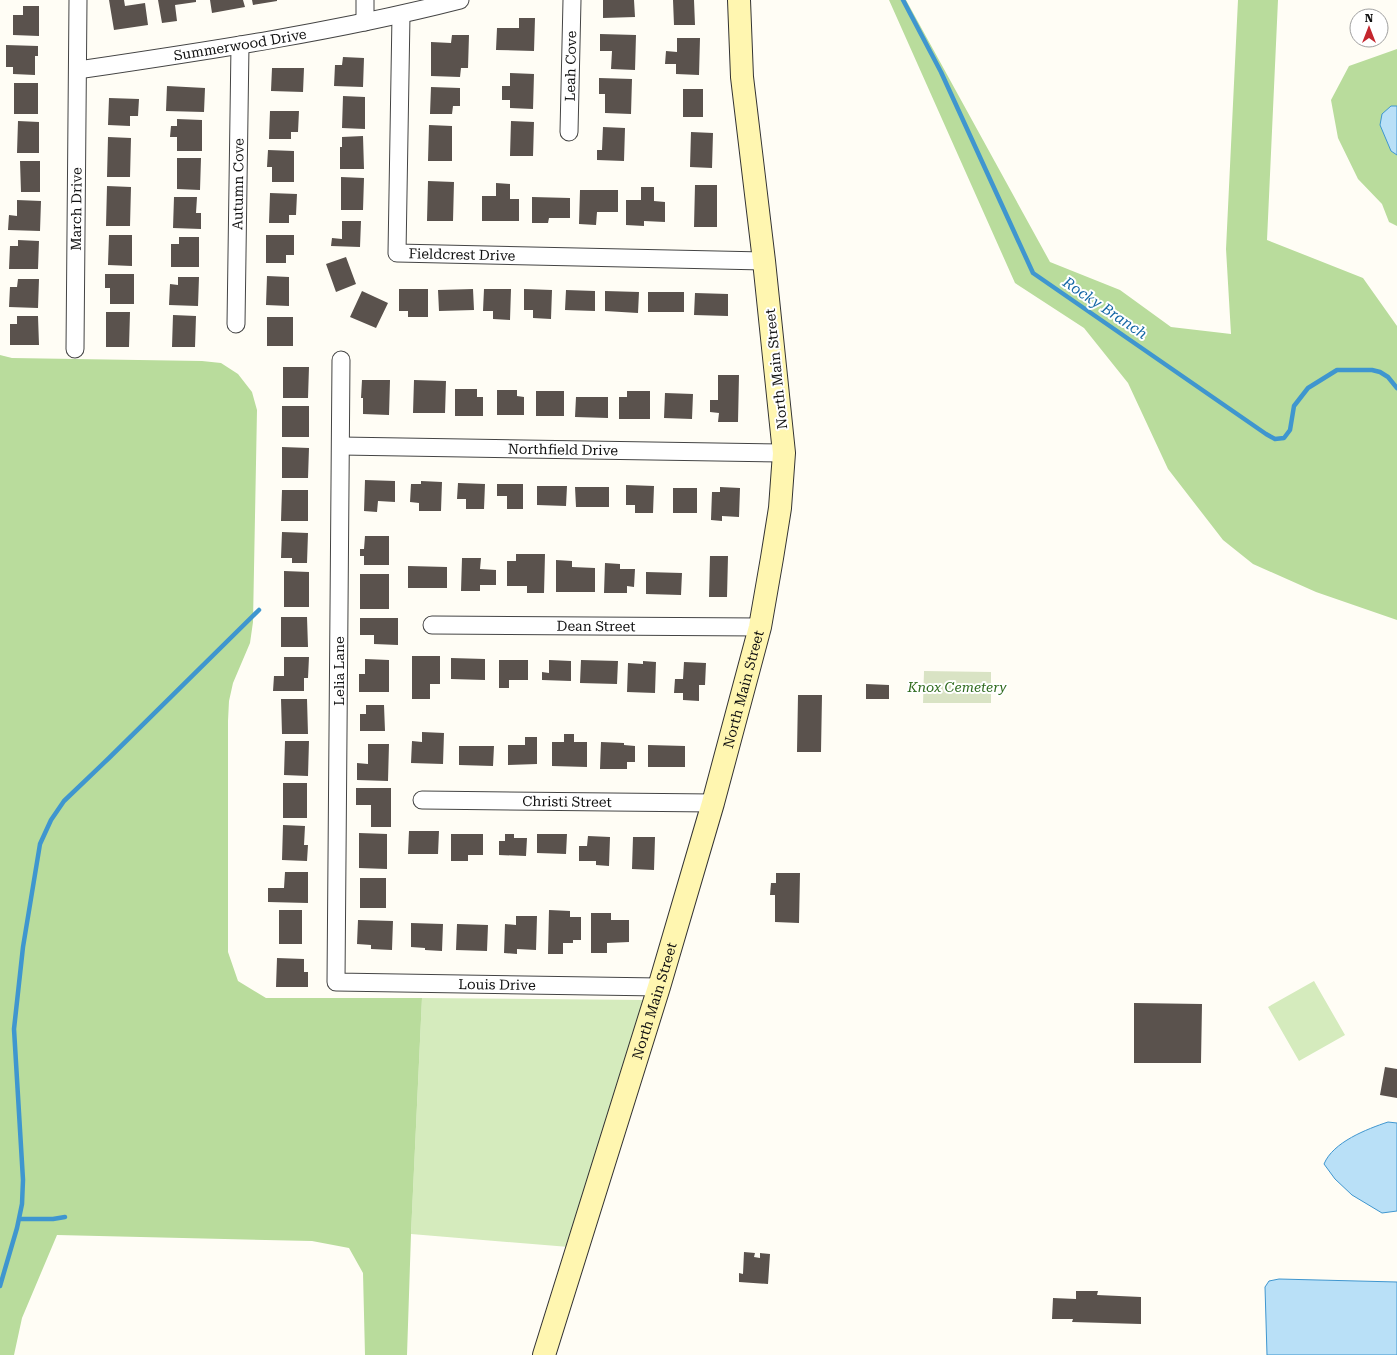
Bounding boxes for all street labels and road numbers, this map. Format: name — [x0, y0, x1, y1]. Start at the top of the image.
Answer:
street label: Summerwood Drive — [172, 25, 308, 64]
street label: Leah Cove — [562, 30, 579, 101]
street label: Autumn Cove — [229, 138, 247, 230]
street label: March Drive — [68, 167, 85, 251]
street label: Fieldcrest Drive — [408, 245, 516, 264]
street label: North Main Street — [762, 308, 790, 430]
street label: Northfield Drive — [508, 441, 619, 458]
street label: Dean Street — [556, 618, 635, 634]
street label: North Main Street — [720, 629, 767, 750]
street label: Lelia Lane — [331, 636, 347, 706]
street label: Christi Street — [522, 793, 612, 810]
street label: North Main Street — [629, 940, 680, 1061]
street label: Louis Drive — [458, 976, 536, 993]

